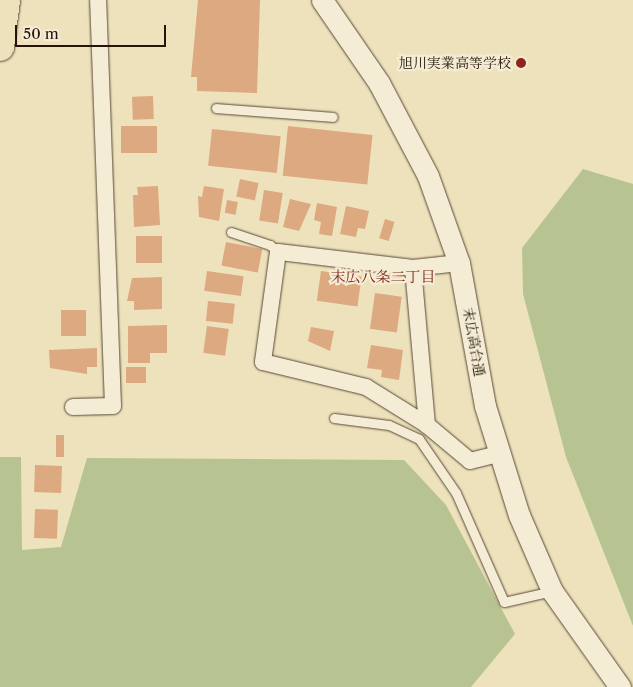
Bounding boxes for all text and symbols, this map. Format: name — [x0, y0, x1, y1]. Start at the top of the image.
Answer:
scale bar — [18, 15, 169, 47]
text: 50 m — [23, 24, 59, 43]
place label: 旭川実業高等学校 — [399, 55, 511, 71]
marker: 旭川実業高等学校 — [515, 57, 527, 69]
district label: 末広八条二丁目 — [331, 268, 435, 286]
street label: 末広高台通 — [460, 306, 488, 378]

